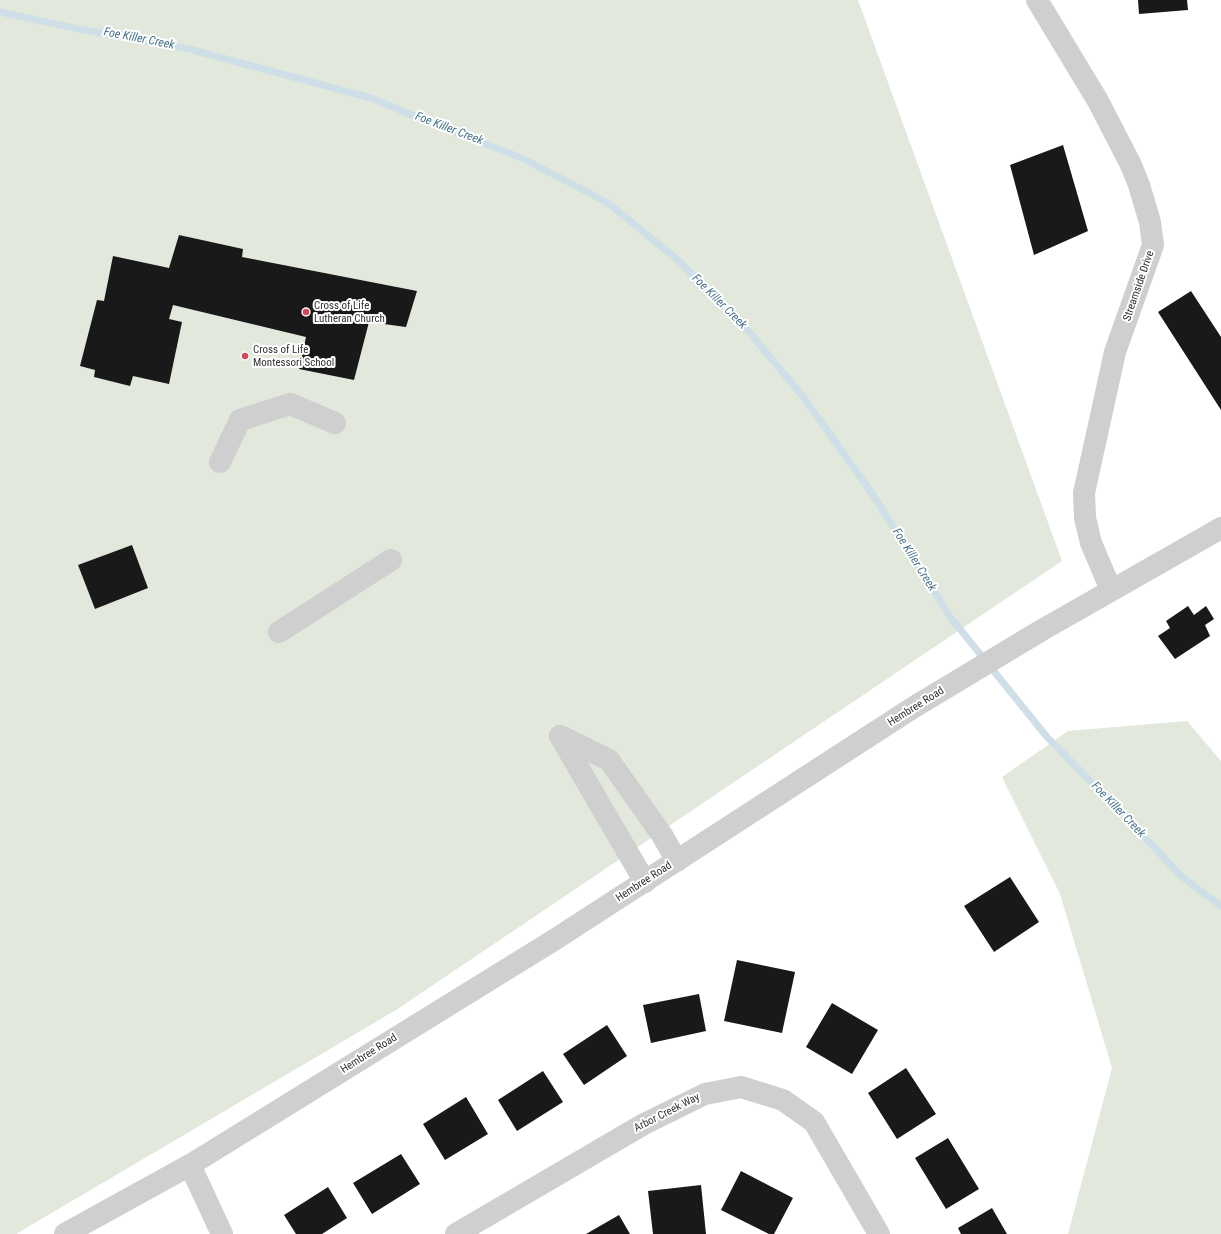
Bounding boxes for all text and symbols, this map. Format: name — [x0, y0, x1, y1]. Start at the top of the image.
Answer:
water label: Foe Killer Creek — [102, 25, 176, 53]
water label: Foe Killer Creek — [413, 109, 485, 149]
street label: Streamside Drive — [1121, 249, 1157, 323]
water label: Foe Killer Creek — [689, 272, 749, 332]
place label: Cross of Life Lutheran Church — [314, 299, 385, 325]
marker: Cross of Life Lutheran Church — [301, 307, 311, 317]
place label: Cross of Life Montessori School — [253, 343, 334, 369]
marker: Cross of Life Montessori School — [240, 351, 250, 361]
water label: Foe Killer Creek — [889, 526, 939, 594]
street label: Hembree Road — [885, 684, 947, 730]
water label: Foe Killer Creek — [1088, 779, 1148, 841]
street label: Hembree Road — [614, 859, 674, 905]
street label: Hembree Road — [338, 1031, 400, 1077]
street label: Arbor Creek Way — [632, 1091, 702, 1135]

